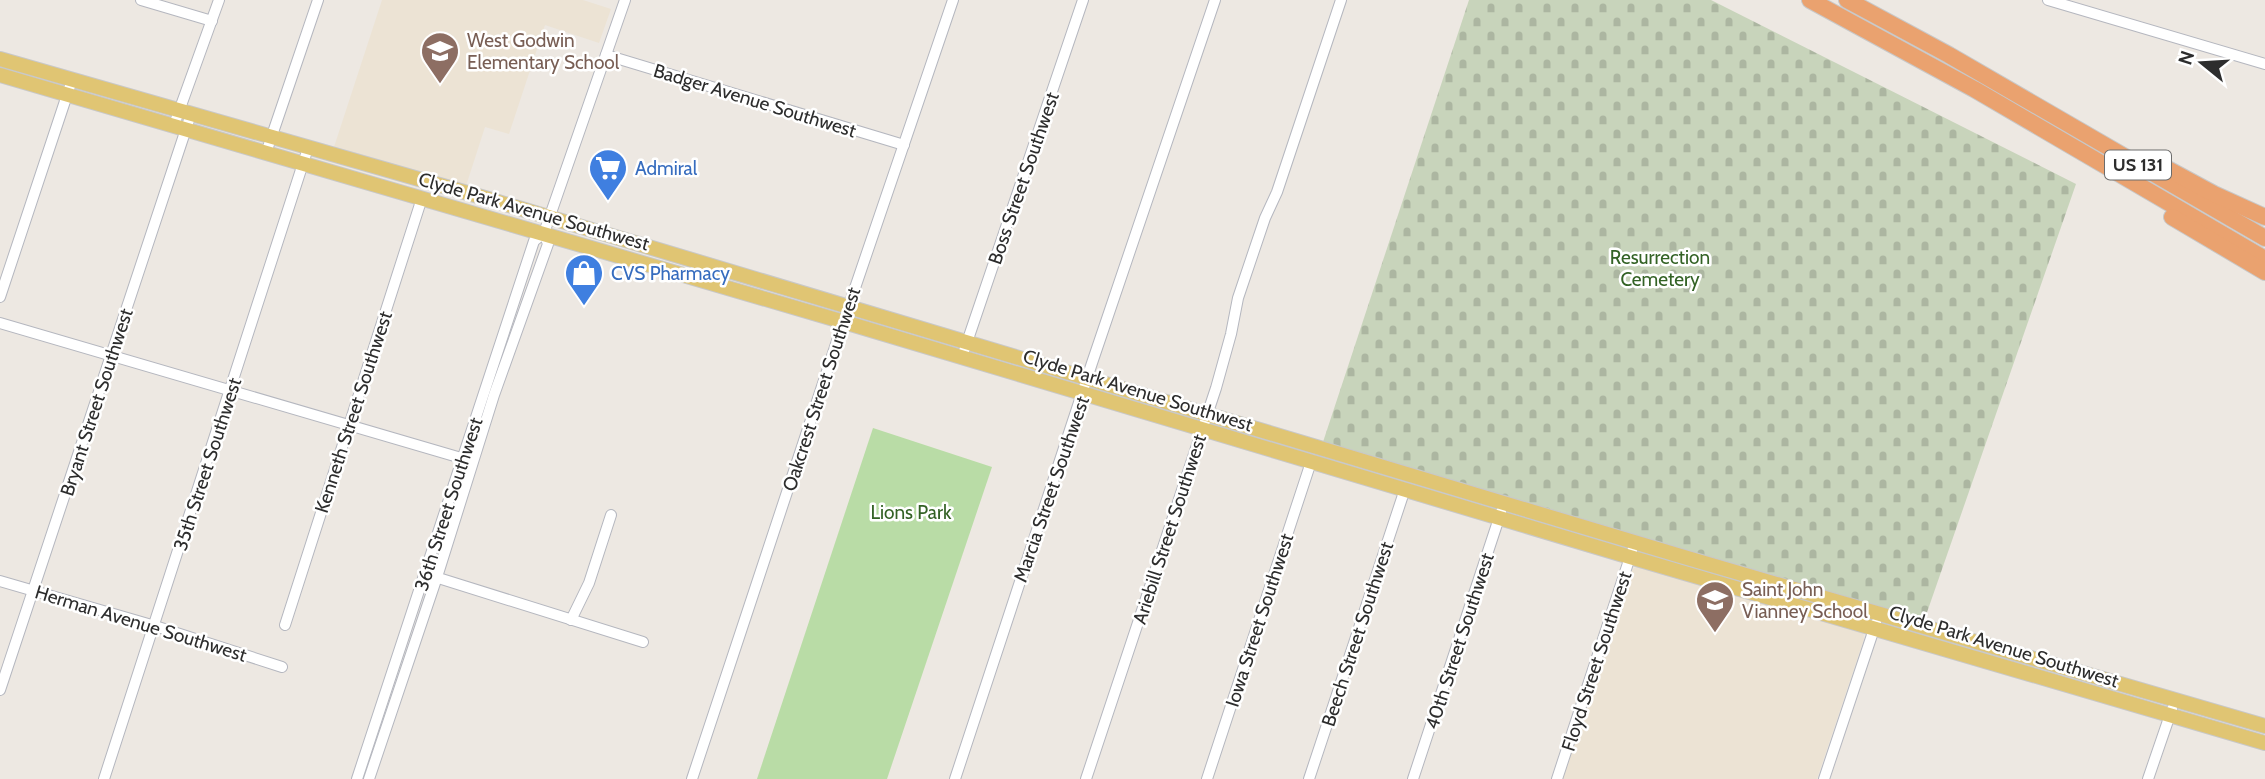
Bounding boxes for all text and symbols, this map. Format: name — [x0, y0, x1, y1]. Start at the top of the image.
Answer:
north arrow — [2167, 28, 2237, 98]
place label: West Godwin Elementary School — [467, 29, 620, 74]
school or university icon: West Godwin Elementary School — [419, 30, 461, 85]
text: N — [2173, 48, 2199, 68]
street label: Badger Avenue Southwest — [651, 59, 860, 142]
street label: Boss Street Southwest — [983, 88, 1064, 267]
supermarket icon: Admiral — [587, 147, 629, 202]
road number: US 131 — [2105, 150, 2171, 180]
place label: Admiral — [635, 157, 698, 180]
street label: Clyde Park Avenue Southwest — [416, 168, 652, 256]
park label: Resurrection Cemetery — [1610, 246, 1710, 291]
shop icon: CVS Pharmacy — [563, 252, 605, 307]
place label: CVS Pharmacy — [611, 262, 730, 285]
street label: Oakcrest Street Southwest — [778, 284, 866, 494]
street label: Bryant Street Southwest — [55, 305, 138, 499]
street label: Kenneth Street Southwest — [310, 308, 397, 516]
street label: Clyde Park Avenue Southwest — [1020, 345, 1256, 437]
street label: 35th Street Southwest — [169, 374, 246, 553]
street label: Marcia Street Southwest — [1009, 393, 1094, 585]
street label: 36th Street Southwest — [410, 414, 488, 594]
street label: Ariebill Street Southwest — [1128, 431, 1211, 627]
park label: Lions Park — [871, 501, 952, 524]
street label: Iowa Street Southwest — [1221, 530, 1299, 710]
street label: Beech Street Southwest — [1317, 538, 1398, 729]
street label: 40th Street Southwest — [1420, 550, 1499, 732]
street label: Floyd Street Southwest — [1557, 568, 1637, 754]
place label: Saint John Vianney School — [1742, 578, 1868, 623]
school or university icon: Saint John Vianney School — [1694, 579, 1736, 634]
street label: Herman Avenue Southwest — [32, 580, 250, 667]
street label: Clyde Park Avenue Southwest — [1886, 601, 2122, 693]

